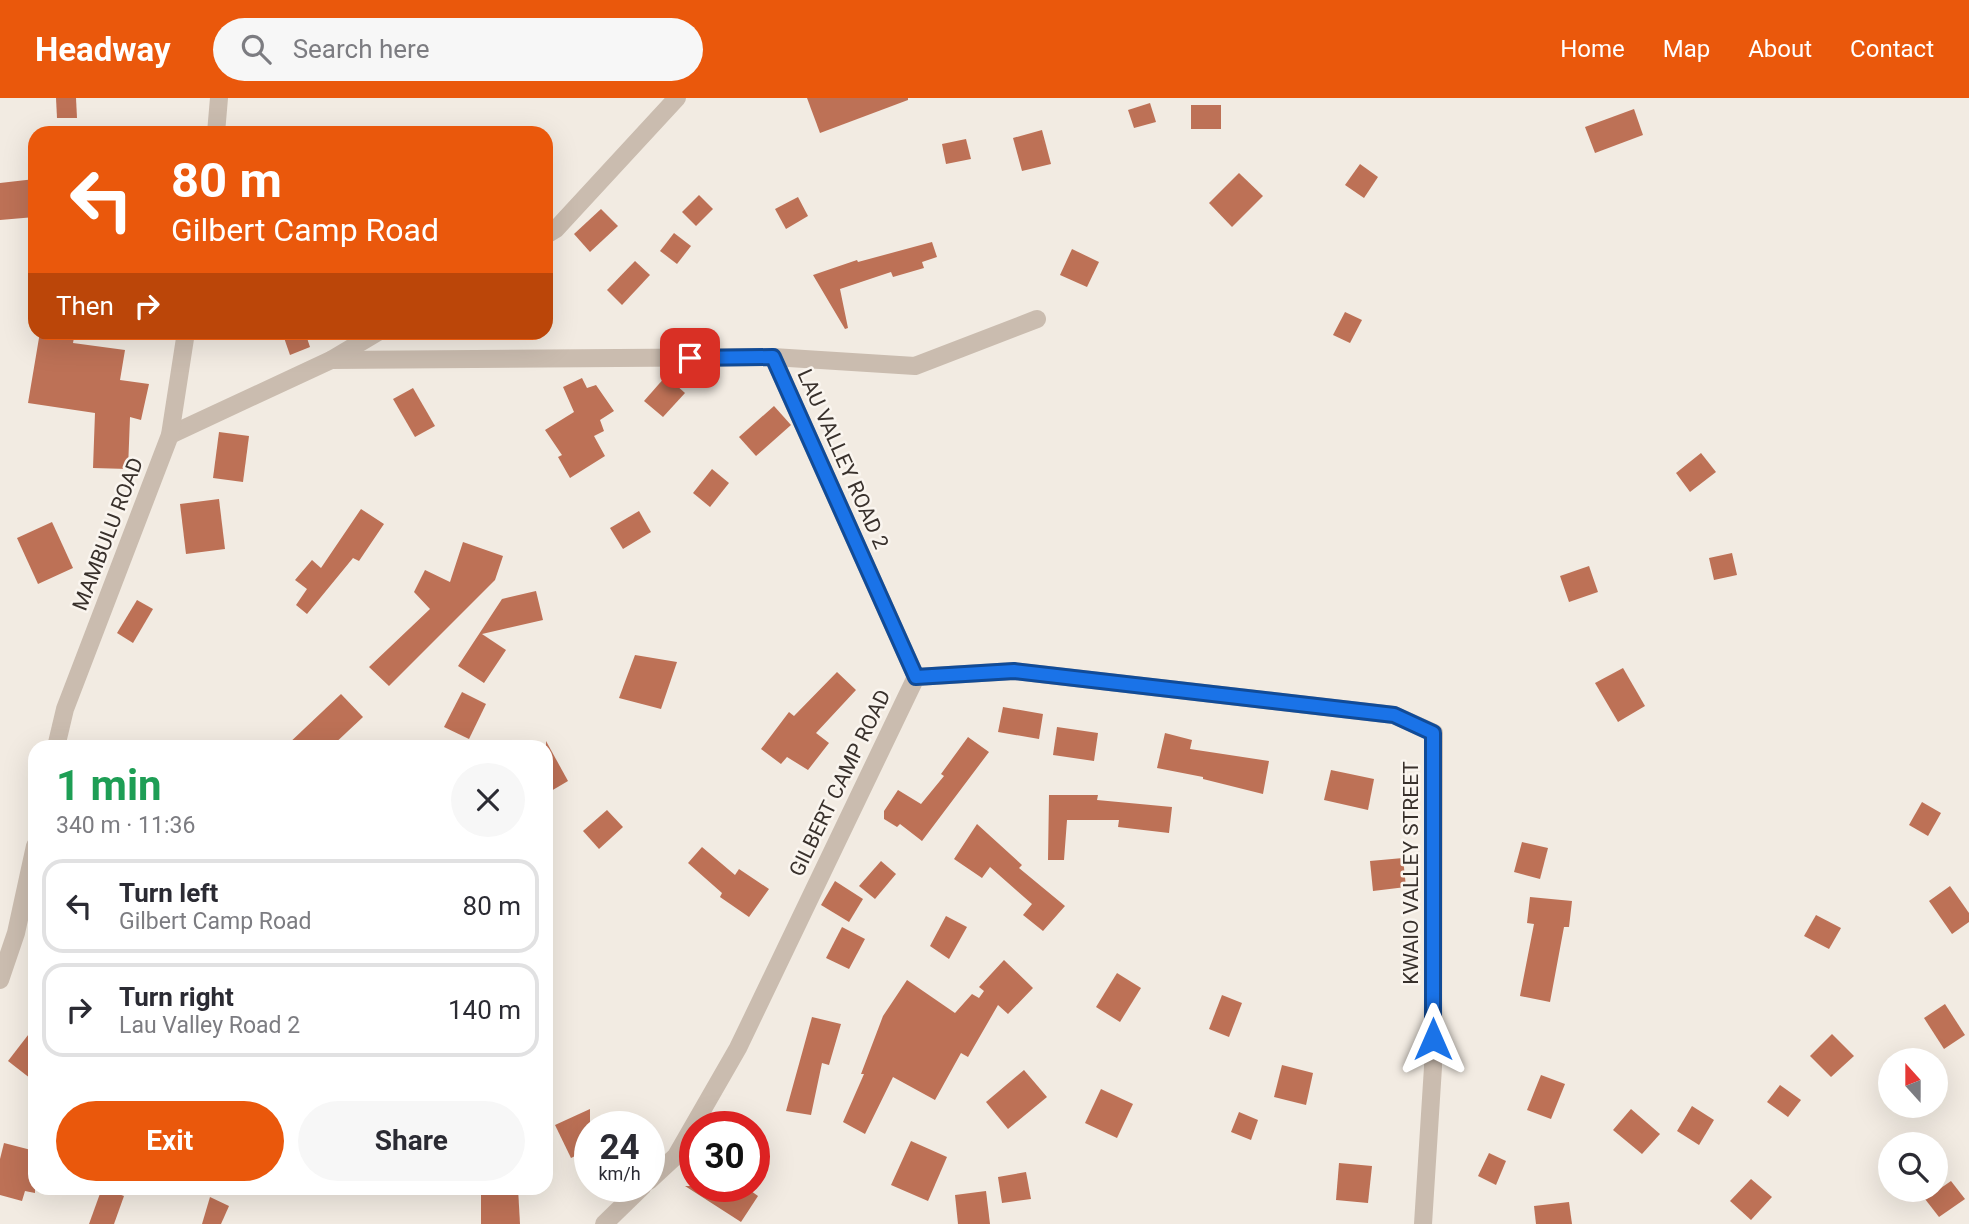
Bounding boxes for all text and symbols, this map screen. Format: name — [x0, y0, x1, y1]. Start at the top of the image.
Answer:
search box — [213, 18, 703, 81]
text: Headway — [35, 30, 171, 69]
icon: search — [237, 30, 275, 68]
text: Search here — [293, 34, 429, 64]
text: Home — [1560, 35, 1625, 63]
text: Map — [1663, 35, 1710, 63]
text: About — [1748, 35, 1812, 63]
text: Contact — [1850, 35, 1934, 63]
text: 80 m — [171, 152, 282, 209]
icon: left — [56, 154, 147, 245]
text: Gilbert Camp Road — [171, 211, 439, 249]
icon: right — [128, 287, 166, 325]
text: Then — [56, 291, 114, 321]
pin — [660, 328, 720, 388]
icon: arrive — [671, 339, 709, 377]
street label: LAU VALLEY ROAD 2 — [793, 365, 894, 553]
street label: MAMBULU ROAD — [68, 454, 148, 614]
street label: GILBERT CAMP ROAD — [784, 686, 896, 880]
text: 1 min — [56, 761, 162, 810]
street label: KWAIO VALLEY STREET — [1399, 761, 1423, 985]
button: close — [451, 763, 525, 837]
text: 340 m · 11:36 — [56, 812, 195, 839]
text: Turn left — [119, 878, 218, 908]
icon: left — [60, 887, 98, 925]
text: 80 m — [463, 891, 521, 921]
text: Gilbert Camp Road — [119, 908, 312, 935]
text: Turn right — [119, 982, 234, 1012]
icon: right — [60, 991, 98, 1029]
text: 140 m — [448, 995, 521, 1025]
position arrow — [1396, 1002, 1470, 1076]
text: Lau Valley Road 2 — [119, 1012, 300, 1039]
north arrow — [1878, 1048, 1948, 1118]
map controls — [1878, 1048, 1948, 1202]
button: Exit — [56, 1101, 284, 1181]
button: Share — [298, 1101, 525, 1181]
speed limit sign: 30 — [679, 1111, 770, 1202]
text: 24 — [599, 1127, 640, 1168]
button: search — [1878, 1132, 1948, 1202]
text: km/h — [598, 1163, 641, 1184]

